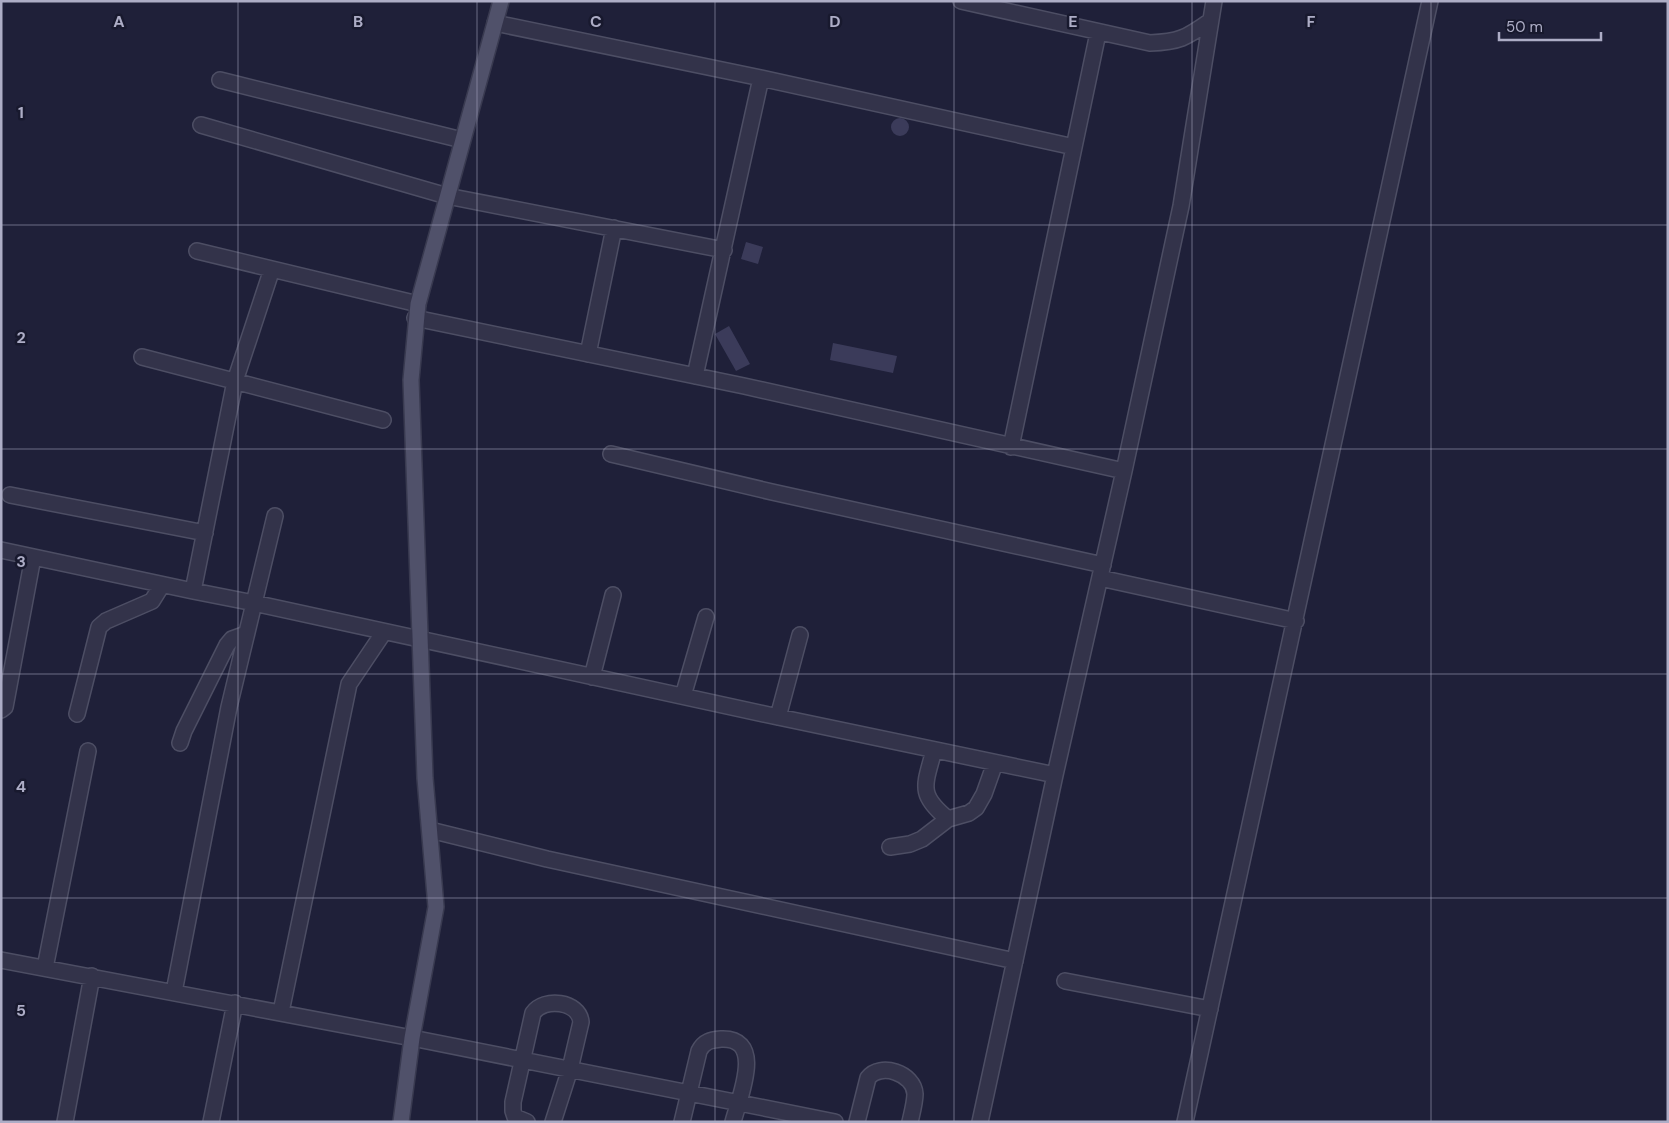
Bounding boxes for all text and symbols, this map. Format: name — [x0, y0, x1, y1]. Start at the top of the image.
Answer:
scale bar — [1499, 10, 1602, 42]
text: A — [113, 11, 125, 32]
text: B — [353, 11, 363, 32]
text: C — [590, 11, 602, 32]
text: D — [829, 11, 841, 32]
text: E — [1068, 11, 1078, 32]
text: F — [1307, 11, 1316, 32]
text: 50 m — [1506, 17, 1543, 37]
text: 1 — [18, 102, 24, 123]
text: 2 — [16, 327, 26, 348]
text: 3 — [16, 551, 26, 572]
text: 4 — [16, 776, 26, 797]
text: 5 — [16, 1000, 26, 1021]

